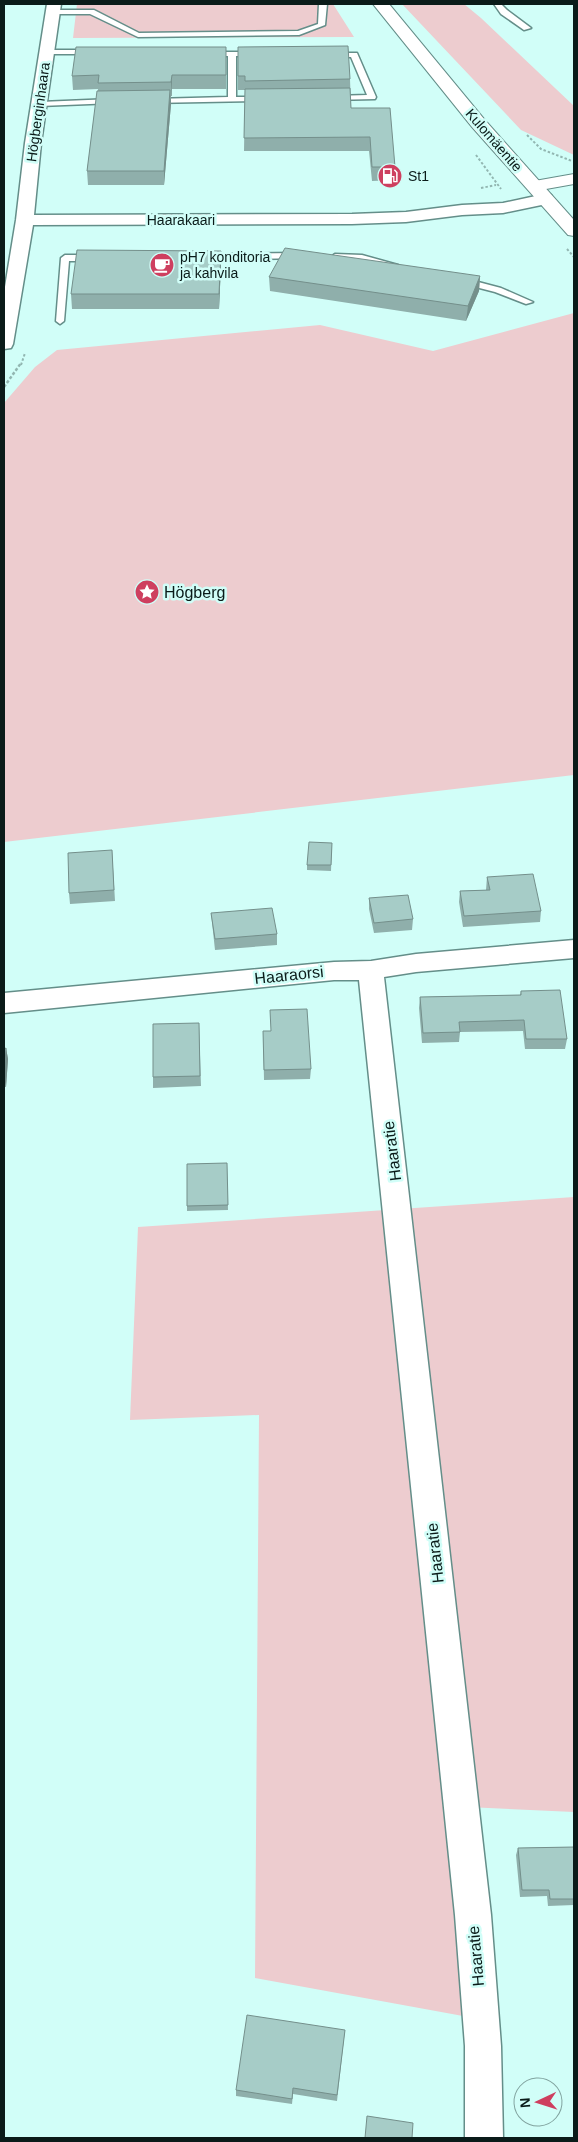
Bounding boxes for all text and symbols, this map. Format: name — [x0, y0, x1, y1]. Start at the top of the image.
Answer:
street label: Högberginhaara — [23, 61, 53, 163]
street label: Kulomäentie — [462, 105, 526, 175]
fuel station icon: St1 — [377, 163, 403, 189]
place label: St1 — [408, 168, 429, 184]
street label: Haarakaari — [147, 212, 215, 228]
place label: pH7 konditoria ja kahvila — [179, 249, 270, 281]
cafe icon: pH7 konditoria ja kahvila — [149, 252, 175, 278]
place icon: Högberg — [134, 579, 160, 605]
place label: Högberg — [164, 584, 225, 601]
street label: Haaraorsi — [254, 963, 324, 987]
street label: Haaratie — [380, 1120, 404, 1182]
street label: Haaratie — [423, 1522, 447, 1584]
street label: Haaratie — [465, 1925, 487, 1987]
north arrow — [513, 2077, 563, 2127]
text: N — [517, 2097, 533, 2109]

